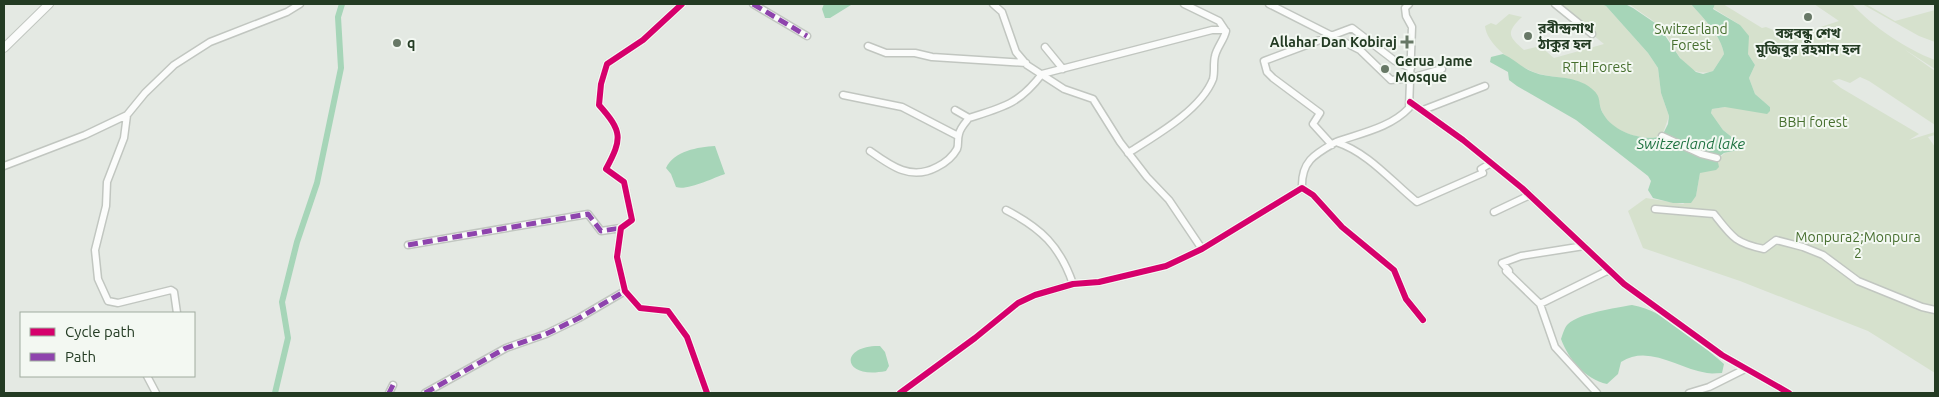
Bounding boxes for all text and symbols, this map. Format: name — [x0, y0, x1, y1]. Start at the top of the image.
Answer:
marker: বঙ্গবন্ধু শেখ মুজিবুর রহমান হল — [1802, 11, 1814, 23]
place label: রবীন্দ্রনাথ ঠাকুর হল — [1537, 20, 1594, 53]
park label: Switzerland Forest — [1654, 21, 1728, 53]
place label: বঙ্গবন্ধু শেখ মুজিবুর রহমান হল — [1755, 25, 1861, 58]
marker: রবীন্দ্রনাথ ঠাকুর হল — [1522, 30, 1534, 42]
place label: Allahar Dan Kobiraj — [1270, 34, 1397, 50]
place label: q — [407, 35, 415, 51]
marker: Allahar Dan Kobiraj — [1401, 36, 1413, 48]
marker: q — [391, 37, 403, 49]
place label: Gerua Jame Mosque — [1395, 53, 1473, 85]
park label: RTH Forest — [1562, 59, 1632, 75]
marker: Gerua Jame Mosque — [1379, 63, 1391, 75]
park label: BBH forest — [1779, 114, 1848, 130]
water label: Switzerland lake — [1636, 135, 1746, 152]
park label: Monpura2;Monpura 2 — [1795, 229, 1921, 261]
legend — [20, 312, 195, 377]
text: Cycle path — [65, 323, 135, 340]
text: Path — [65, 348, 96, 365]

